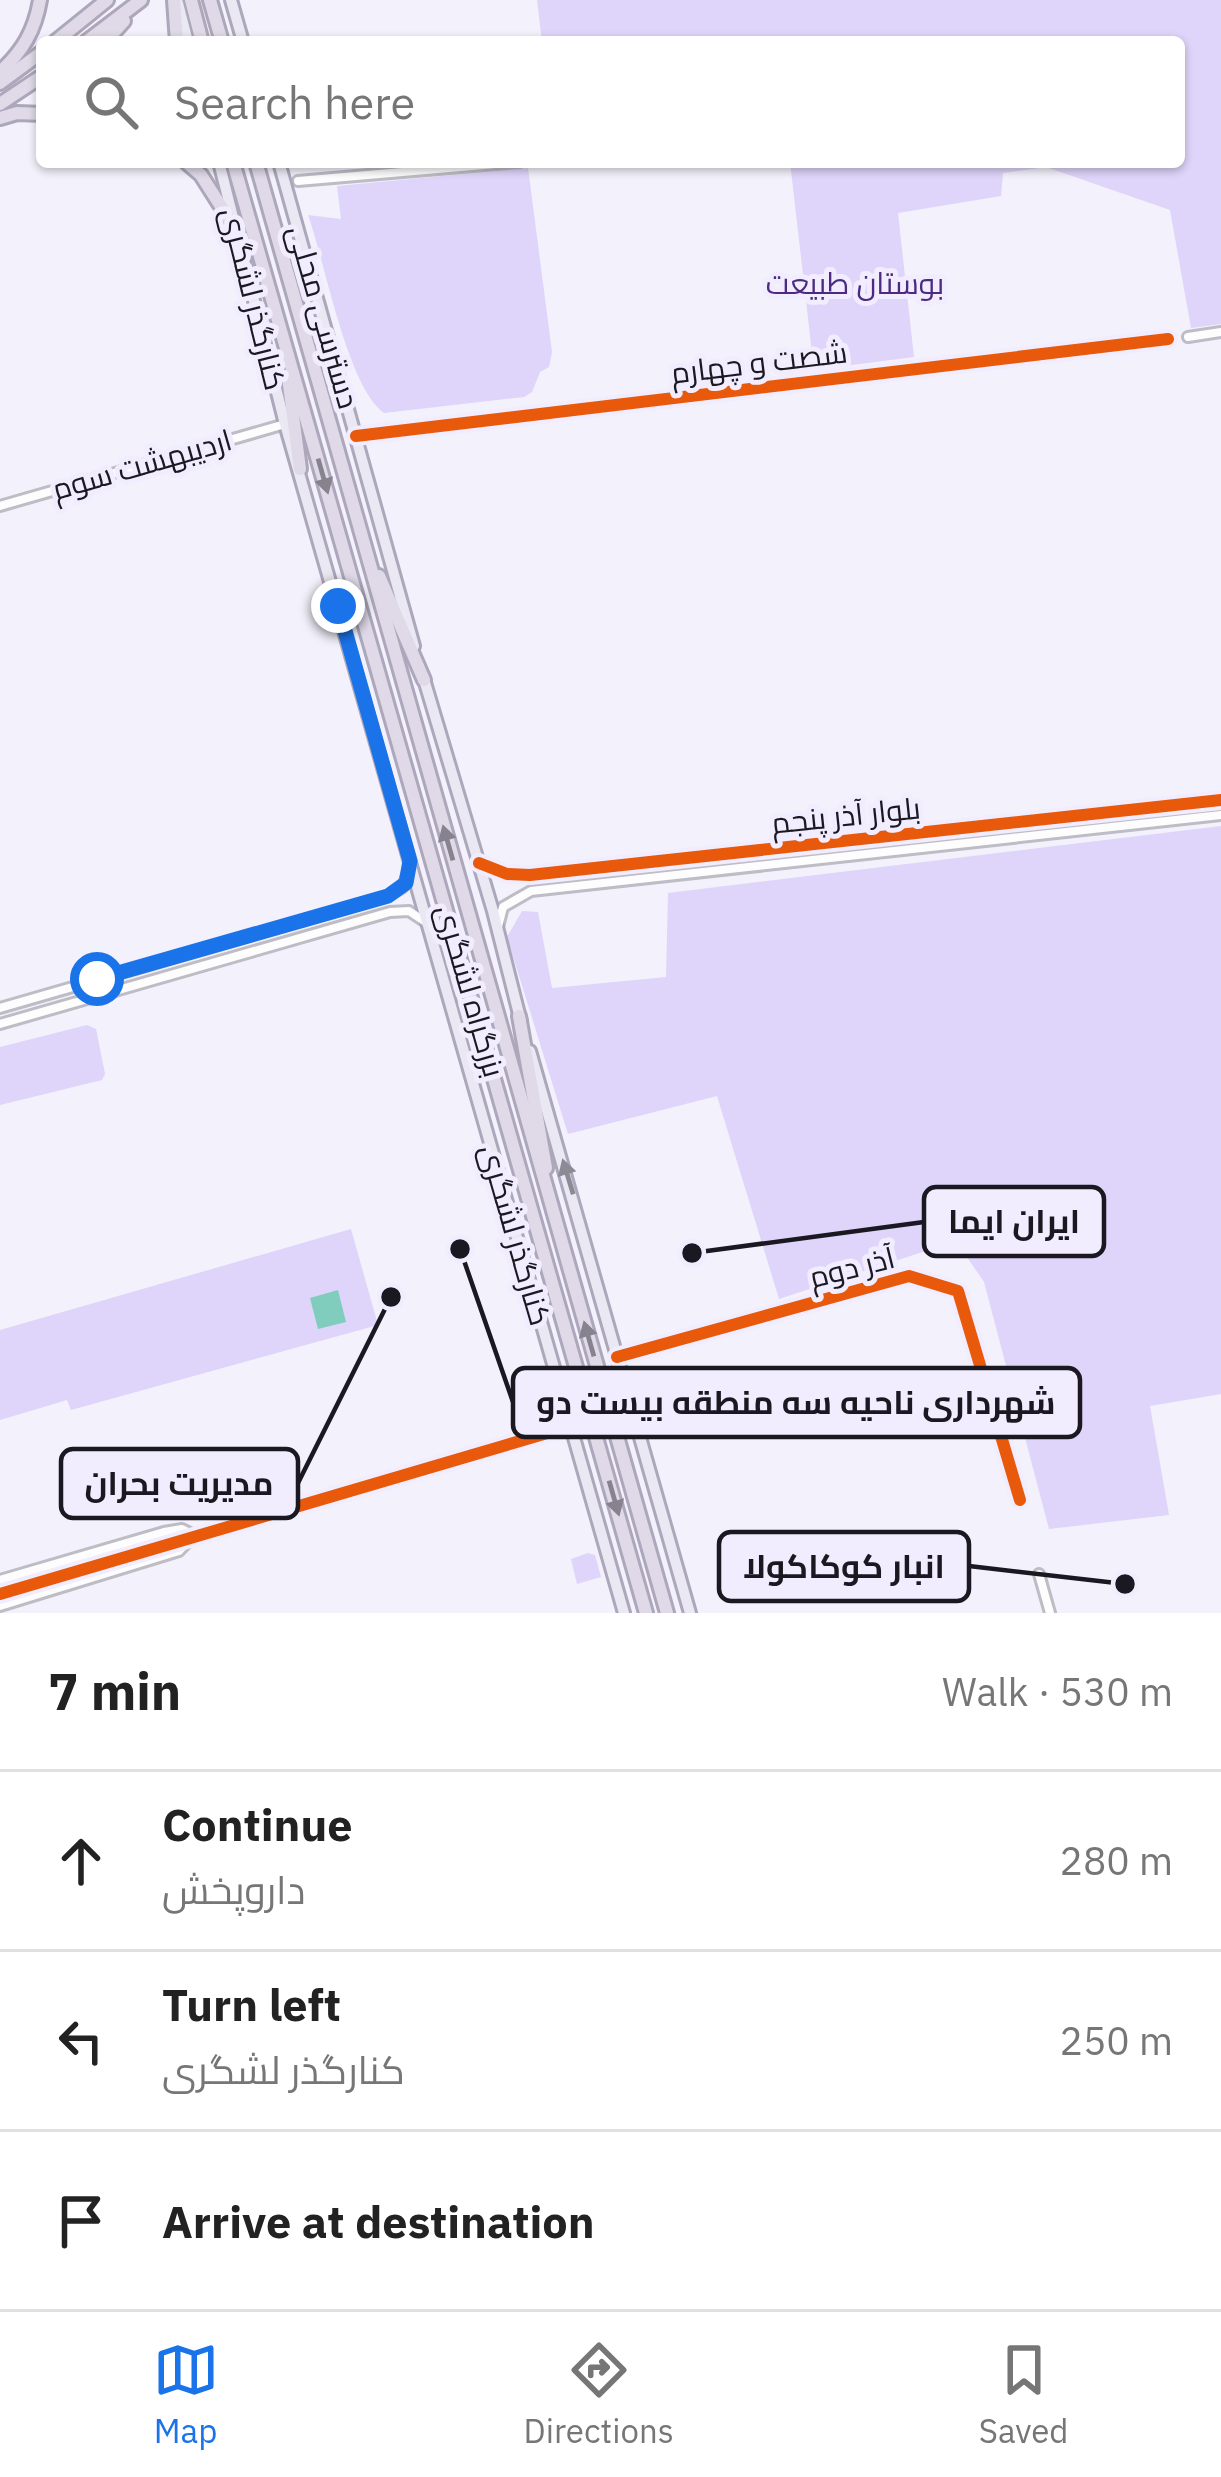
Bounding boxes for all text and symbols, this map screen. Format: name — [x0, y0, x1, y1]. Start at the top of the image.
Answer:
search box — [36, 36, 1185, 168]
icon: search — [78, 69, 144, 135]
text: Search here — [174, 73, 415, 131]
street label: کنارگذر لشگری — [213, 203, 296, 394]
street label: دسترسی محلی — [280, 221, 369, 413]
park label: بوستان طبیعت — [766, 263, 944, 302]
street label: شصت و چهارم — [668, 331, 849, 394]
street label: اردیبهشت سوم — [47, 419, 237, 510]
one-way arrow — [315, 458, 334, 495]
route end — [311, 579, 365, 633]
street label: بلوار آذر پنجم — [769, 787, 923, 844]
one-way arrow — [437, 824, 456, 861]
street label: بزرگراه لشگری — [428, 900, 515, 1082]
route start — [70, 952, 124, 1006]
street label: کنارگذر لشگری — [472, 1139, 561, 1330]
one-way arrow — [558, 1158, 576, 1195]
callout: ایران ایما — [924, 1187, 1104, 1256]
text: ایران ایما — [948, 1199, 1080, 1242]
street label: آذر دوم — [805, 1237, 899, 1298]
one-way arrow — [578, 1320, 597, 1357]
callout: شهرداری ناحیه سه منطقه بیست دو — [513, 1368, 1080, 1437]
text: شهرداری ناحیه سه منطقه بیست دو — [536, 1380, 1056, 1423]
callout: مدیریت بحران — [61, 1449, 298, 1518]
text: مدیریت بحران — [84, 1461, 274, 1504]
one-way arrow — [606, 1480, 624, 1517]
callout: انبار کوکاکولا — [719, 1532, 969, 1601]
text: انبار کوکاکولا — [743, 1544, 945, 1587]
text: 7 min — [48, 1658, 181, 1724]
text: Walk · 530 m — [942, 1666, 1173, 1717]
text: Continue — [162, 1795, 353, 1853]
icon: ahead — [48, 1828, 114, 1894]
text: 280 m — [1060, 1835, 1173, 1886]
text: داروپخش — [162, 1864, 305, 1915]
text: Turn left — [162, 1975, 341, 2033]
icon: left — [48, 2008, 114, 2074]
text: 250 m — [1060, 2015, 1173, 2066]
text: کنارگذر لشگری — [162, 2044, 405, 2095]
icon: arrive — [48, 2188, 114, 2254]
text: Arrive at destination — [162, 2192, 595, 2250]
tab: Map — [153, 2337, 219, 2452]
tab: Directions — [524, 2337, 674, 2452]
tab: Saved — [979, 2337, 1068, 2452]

